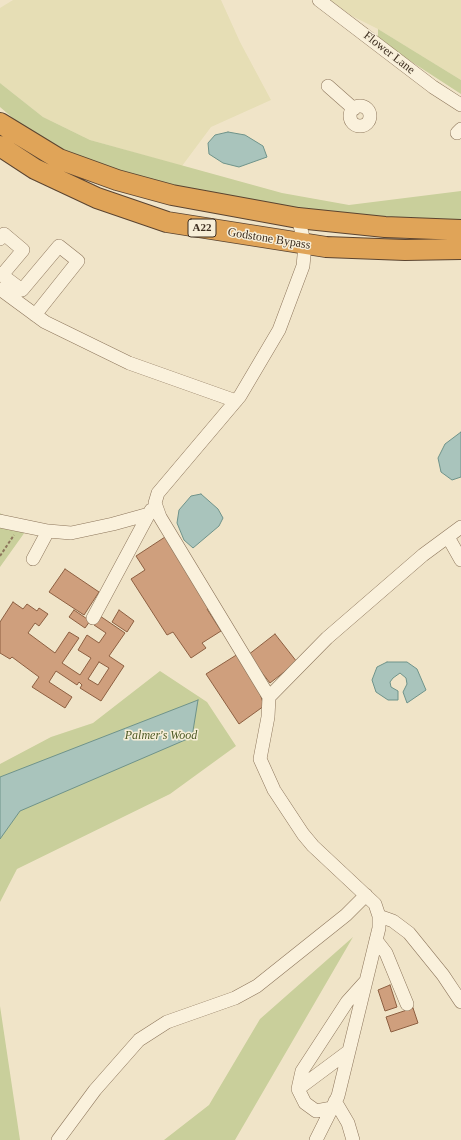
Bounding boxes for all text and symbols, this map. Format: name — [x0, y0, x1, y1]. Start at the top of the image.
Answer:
street label: Flower Lane — [361, 29, 417, 77]
road number: A22 — [188, 219, 216, 237]
street label: Godstone Bypass — [227, 225, 311, 253]
park label: Palmer's Wood — [125, 729, 197, 743]

